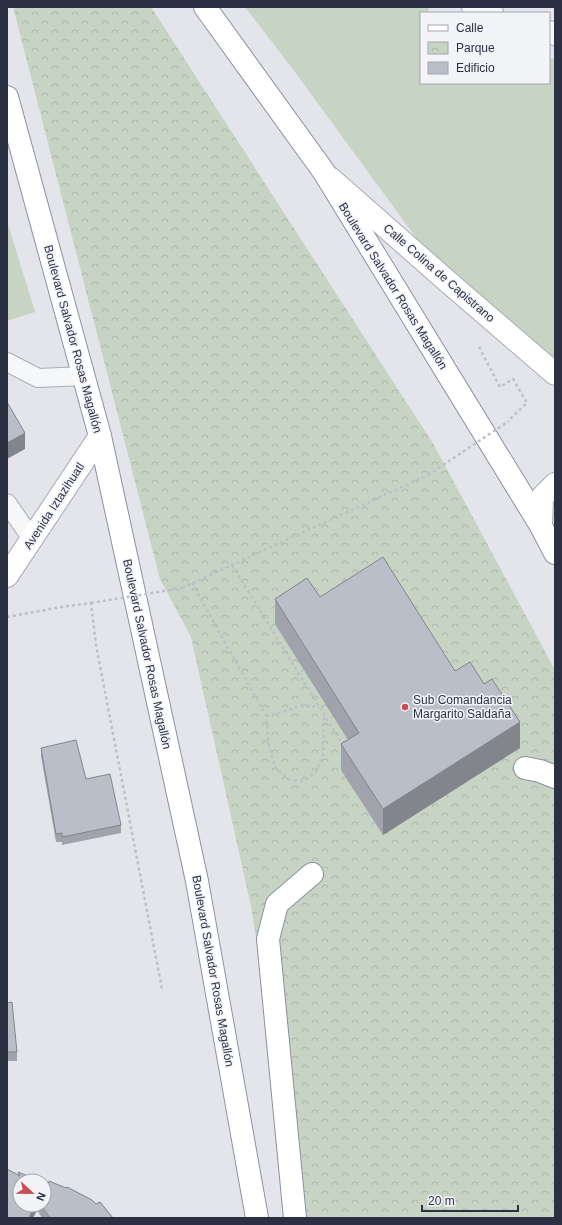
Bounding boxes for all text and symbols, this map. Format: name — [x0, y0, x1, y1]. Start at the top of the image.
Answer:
legend — [420, 12, 550, 84]
text: Calle — [456, 21, 484, 35]
text: Parque — [456, 41, 495, 55]
text: Edificio — [456, 61, 495, 75]
street label: Boulevard Salvador Rosas Magallón — [336, 200, 450, 372]
street label: Calle Colina de Capistrano — [381, 221, 498, 325]
street label: Boulevard Salvador Rosas Magallón — [41, 243, 105, 435]
street label: Avenida Iztazihuatl — [21, 460, 87, 552]
street label: Boulevard Salvador Rosas Magallón — [120, 558, 174, 750]
place label: Sub Comandancia Margarito Saldaña — [413, 693, 512, 721]
marker: Sub Comandancia Margarito Saldaña — [400, 702, 410, 712]
street label: Boulevard Salvador Rosas Magallón — [189, 874, 237, 1068]
north arrow — [12, 1173, 52, 1213]
scale bar — [422, 1187, 518, 1213]
text: N — [34, 1191, 48, 1203]
text: 20 m — [428, 1194, 455, 1208]

